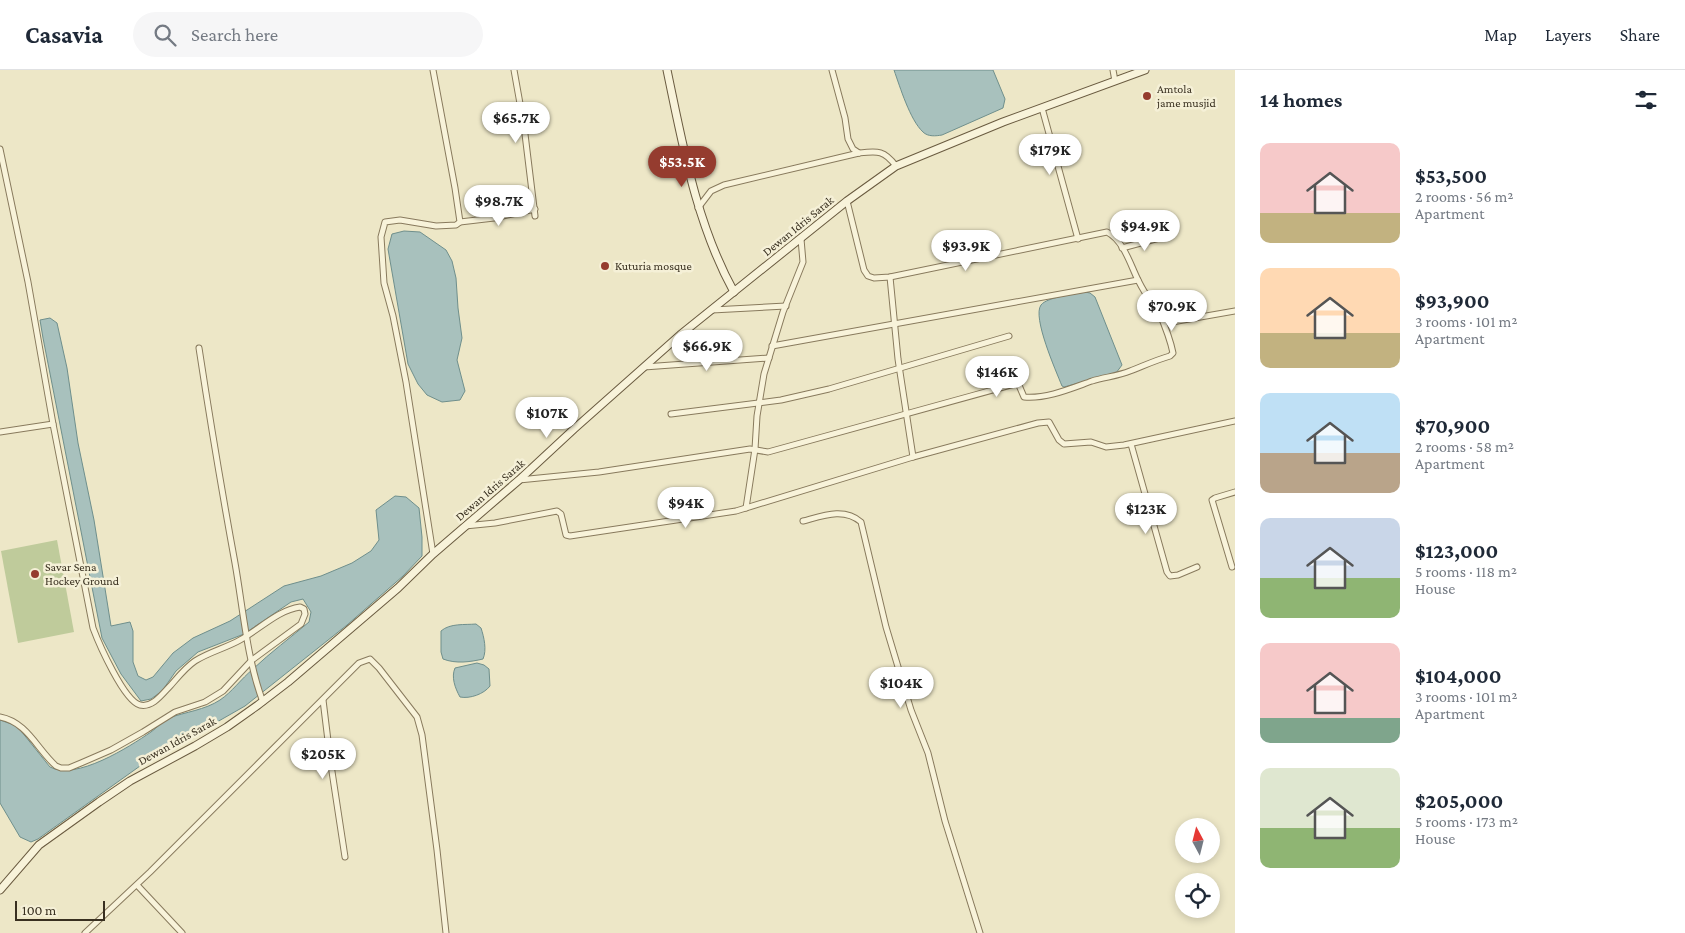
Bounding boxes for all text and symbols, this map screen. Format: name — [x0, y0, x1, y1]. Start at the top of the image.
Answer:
search box — [133, 12, 483, 57]
text: Casavia — [25, 21, 103, 48]
icon: search — [151, 21, 179, 49]
text: Search here — [191, 24, 278, 45]
text: Map — [1484, 25, 1517, 45]
text: Layers — [1545, 25, 1592, 45]
text: Share — [1620, 25, 1660, 45]
place label: Amtola jame musjid — [1156, 82, 1217, 110]
icon: filters — [1632, 86, 1660, 114]
text: 14 homes — [1260, 88, 1342, 112]
marker: Amtola jame musjid — [1141, 90, 1153, 102]
pin: $65.7K — [475, 102, 557, 144]
text: $65.7K — [493, 109, 539, 126]
pin: $179K — [1015, 134, 1085, 176]
text: $179K — [1030, 141, 1070, 158]
pin: $53.5K — [641, 146, 723, 188]
text: $53.5K — [659, 153, 705, 170]
icon: home — [1300, 163, 1360, 223]
text: $53,500 — [1415, 164, 1487, 188]
pin: $98.7K — [458, 184, 540, 227]
text: 2 rooms · 56 m² — [1415, 188, 1514, 205]
text: $98.7K — [475, 192, 523, 209]
street label: Dewan Idris Sarak — [760, 193, 836, 259]
text: Apartment — [1415, 205, 1485, 222]
pin: $94.9K — [1104, 210, 1186, 252]
text: $94.9K — [1121, 217, 1169, 234]
pin: $93.9K — [925, 230, 1007, 272]
text: $93.9K — [942, 237, 990, 254]
place label: Kuturia mosque — [615, 259, 692, 273]
marker: Kuturia mosque — [599, 260, 611, 272]
icon: home — [1300, 288, 1360, 348]
text: $93,900 — [1415, 289, 1490, 313]
pin: $70.9K — [1131, 290, 1213, 332]
text: $70.9K — [1148, 297, 1196, 314]
text: 3 rooms · 101 m² — [1415, 313, 1518, 330]
pin: $66.9K — [666, 330, 748, 372]
text: Apartment — [1415, 330, 1485, 347]
text: $66.9K — [683, 337, 731, 354]
pin: $146K — [962, 356, 1032, 398]
text: $146K — [976, 363, 1018, 380]
pin: $107K — [512, 396, 582, 439]
text: $107K — [526, 404, 568, 421]
icon: home — [1300, 413, 1360, 473]
text: $70,900 — [1415, 414, 1490, 438]
text: 2 rooms · 58 m² — [1415, 438, 1514, 455]
text: Apartment — [1415, 455, 1485, 472]
street label: Dewan Idris Sarak — [453, 456, 528, 524]
pin: $94K — [656, 486, 716, 529]
pin: $123K — [1111, 492, 1181, 535]
text: $94K — [668, 494, 704, 511]
text: $123K — [1126, 500, 1166, 517]
icon: home — [1300, 538, 1360, 598]
text: $123,000 — [1415, 539, 1498, 563]
place label: Savar Sena Hockey Ground — [45, 560, 120, 588]
text: 5 rooms · 118 m² — [1415, 563, 1517, 580]
marker: Savar Sena Hockey Ground — [29, 568, 41, 580]
text: House — [1415, 580, 1455, 597]
icon: home — [1300, 663, 1360, 723]
text: $104,000 — [1415, 664, 1501, 688]
pin: $104K — [866, 666, 936, 709]
text: $104K — [880, 674, 922, 691]
text: 3 rooms · 101 m² — [1415, 688, 1518, 705]
text: Apartment — [1415, 705, 1485, 722]
street label: Dewan Idris Sarak — [136, 714, 219, 768]
pin: $205K — [288, 738, 358, 780]
text: $205K — [301, 745, 345, 762]
icon: home — [1300, 788, 1360, 848]
text: $205,000 — [1415, 789, 1503, 813]
text: 5 rooms · 173 m² — [1415, 813, 1518, 830]
north arrow — [1175, 818, 1220, 862]
map controls — [1175, 818, 1220, 918]
text: House — [1415, 830, 1455, 847]
button: locate — [1175, 873, 1220, 918]
scale bar — [15, 898, 105, 921]
text: 100 m — [22, 902, 56, 918]

